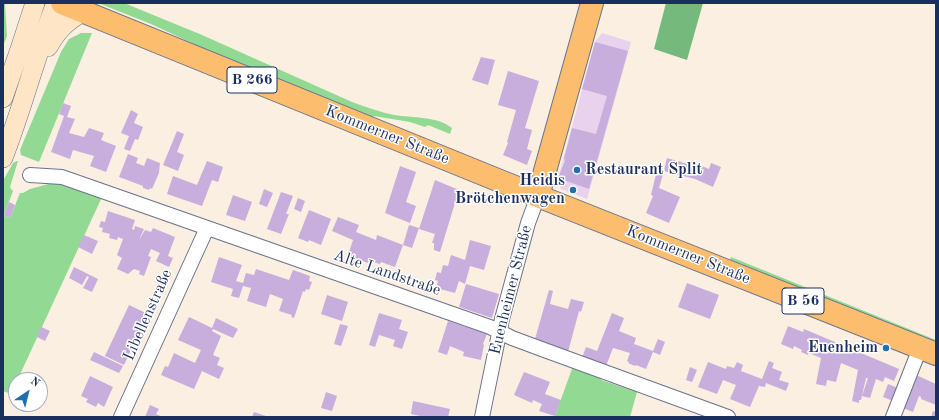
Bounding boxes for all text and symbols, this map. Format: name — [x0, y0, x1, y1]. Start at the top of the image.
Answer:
road number: B 266 — [227, 67, 277, 93]
street label: Kommerner Straße — [322, 101, 452, 169]
place label: Restaurant Split — [585, 160, 702, 180]
marker: Restaurant Split — [572, 165, 582, 175]
place label: Heidis Brötchenwagen — [455, 171, 565, 209]
marker: Heidis Brötchenwagen — [568, 185, 578, 195]
street label: Kommerner Straße — [623, 221, 753, 289]
street label: Euenheimer Straße — [486, 223, 536, 357]
street label: Alte Landstraße — [331, 246, 443, 300]
street label: Libellenstraße — [119, 266, 177, 364]
road number: B 56 — [782, 288, 824, 314]
place label: Euenheim — [808, 338, 878, 358]
marker: Euenheim — [881, 343, 891, 353]
north arrow — [8, 372, 48, 412]
text: N — [28, 376, 41, 389]

